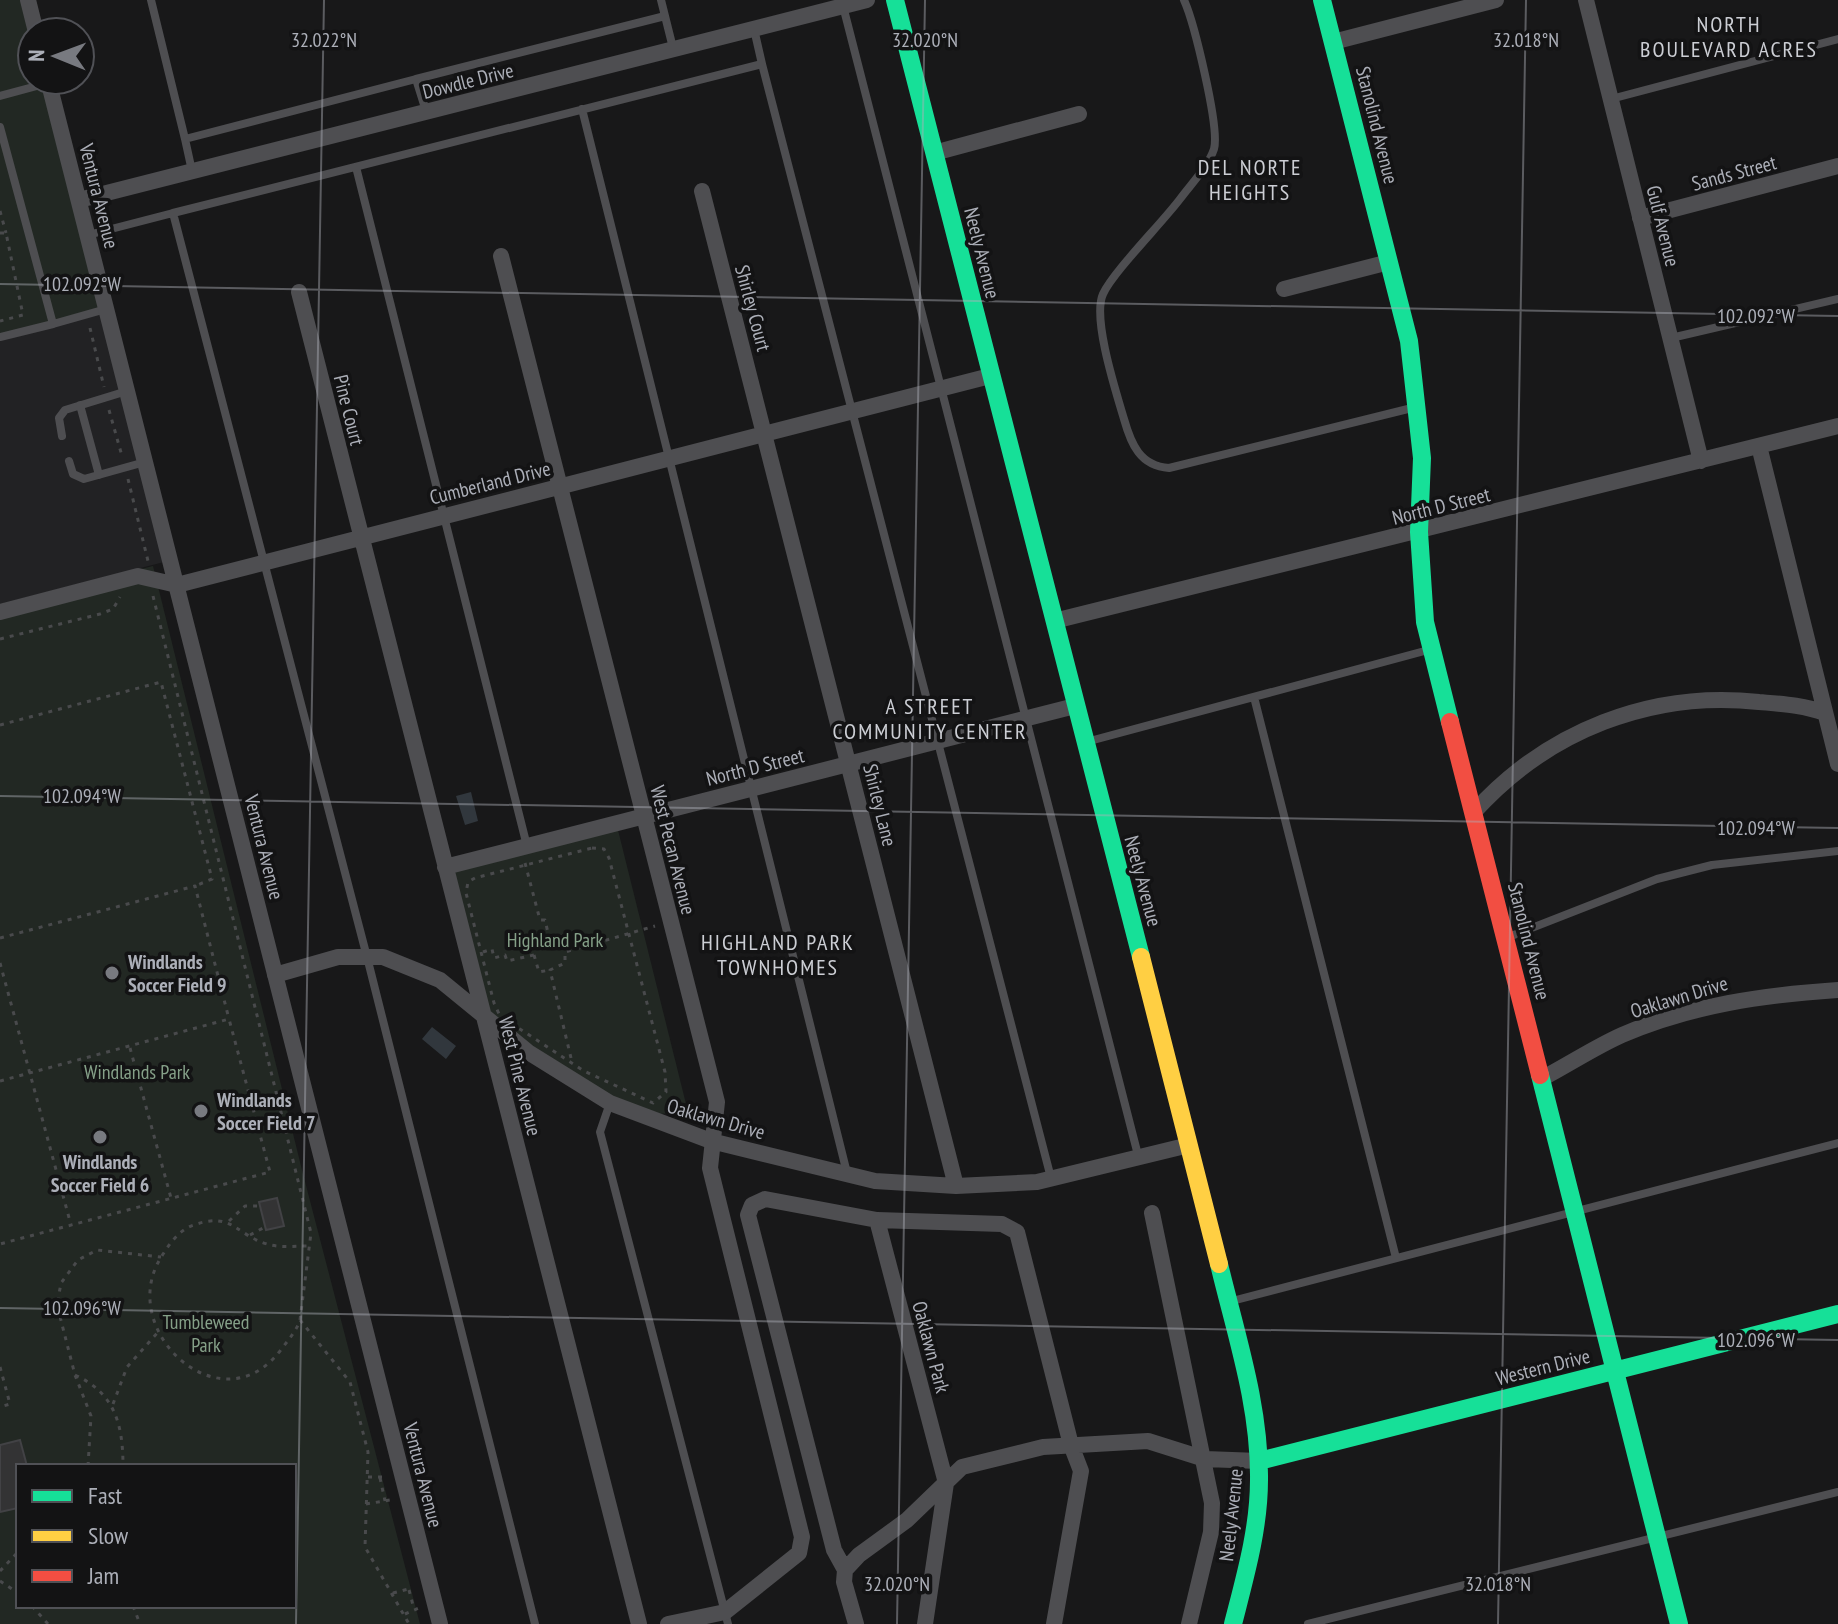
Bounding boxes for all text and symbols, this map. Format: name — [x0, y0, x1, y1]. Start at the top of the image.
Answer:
district label: NORTH BOULEVARD ACRES — [1640, 10, 1818, 63]
north arrow — [16, 16, 96, 96]
text: 32.022°N — [291, 27, 357, 53]
text: 32.020°N — [892, 27, 958, 53]
text: 32.018°N — [1493, 27, 1559, 53]
text: N — [22, 49, 50, 62]
street label: Dowdle Drive — [420, 57, 516, 105]
street label: Stanolind Avenue — [1350, 64, 1404, 186]
street label: Ventura Avenue — [73, 140, 125, 251]
street label: Sands Street — [1689, 149, 1780, 197]
district label: DEL NORTE HEIGHTS — [1198, 153, 1302, 206]
street label: Gulf Avenue — [1640, 183, 1686, 269]
street label: Neely Avenue — [958, 205, 1006, 301]
street label: Shirley Court — [729, 262, 777, 354]
text: 102.092°W — [43, 271, 121, 297]
text: 102.092°W — [1717, 303, 1795, 329]
street label: Pine Court — [328, 372, 370, 449]
street label: Cumberland Drive — [427, 455, 553, 511]
street label: North D Street — [1389, 481, 1493, 531]
district label: A STREET COMMUNITY CENTER — [833, 692, 1027, 745]
street label: North D Street — [703, 742, 807, 792]
street label: Shirley Lane — [857, 761, 903, 849]
text: 102.094°W — [43, 783, 121, 809]
street label: West Pecan Avenue — [644, 783, 702, 917]
street label: Ventura Avenue — [238, 791, 290, 902]
text: 102.094°W — [1717, 815, 1795, 841]
street label: Neely Avenue — [1118, 833, 1168, 929]
street label: Stanolind Avenue — [1502, 880, 1556, 1002]
park label: Highland Park — [507, 927, 604, 953]
district label: HIGHLAND PARK TOWNHOMES — [701, 928, 855, 981]
place label: Windlands Soccer Field 9 — [127, 949, 227, 998]
marker: Windlands Soccer Field 9 — [103, 964, 121, 982]
street label: Oaklawn Drive — [1627, 970, 1731, 1024]
street label: West Pine Avenue — [493, 1014, 547, 1138]
park label: Windlands Park — [84, 1059, 190, 1085]
place label: Windlands Soccer Field 7 — [216, 1087, 316, 1136]
street label: Oaklawn Drive — [664, 1093, 768, 1145]
marker: Windlands Soccer Field 7 — [192, 1102, 210, 1120]
marker: Windlands Soccer Field 6 — [91, 1128, 109, 1146]
place label: Windlands Soccer Field 6 — [51, 1149, 149, 1198]
text: 102.096°W — [43, 1295, 121, 1321]
street label: Oaklawn Park — [906, 1298, 956, 1396]
park label: Tumbleweed Park — [162, 1309, 250, 1358]
text: 102.096°W — [1717, 1327, 1795, 1353]
street label: Western Drive — [1493, 1343, 1593, 1391]
street label: Ventura Avenue — [397, 1419, 449, 1530]
legend — [16, 1464, 296, 1608]
street label: Neely Avenue — [1213, 1467, 1249, 1563]
text: Fast — [88, 1480, 123, 1511]
text: Slow — [88, 1520, 129, 1551]
text: Jam — [87, 1560, 119, 1591]
text: 32.020°N — [864, 1571, 930, 1597]
text: 32.018°N — [1465, 1571, 1531, 1597]

